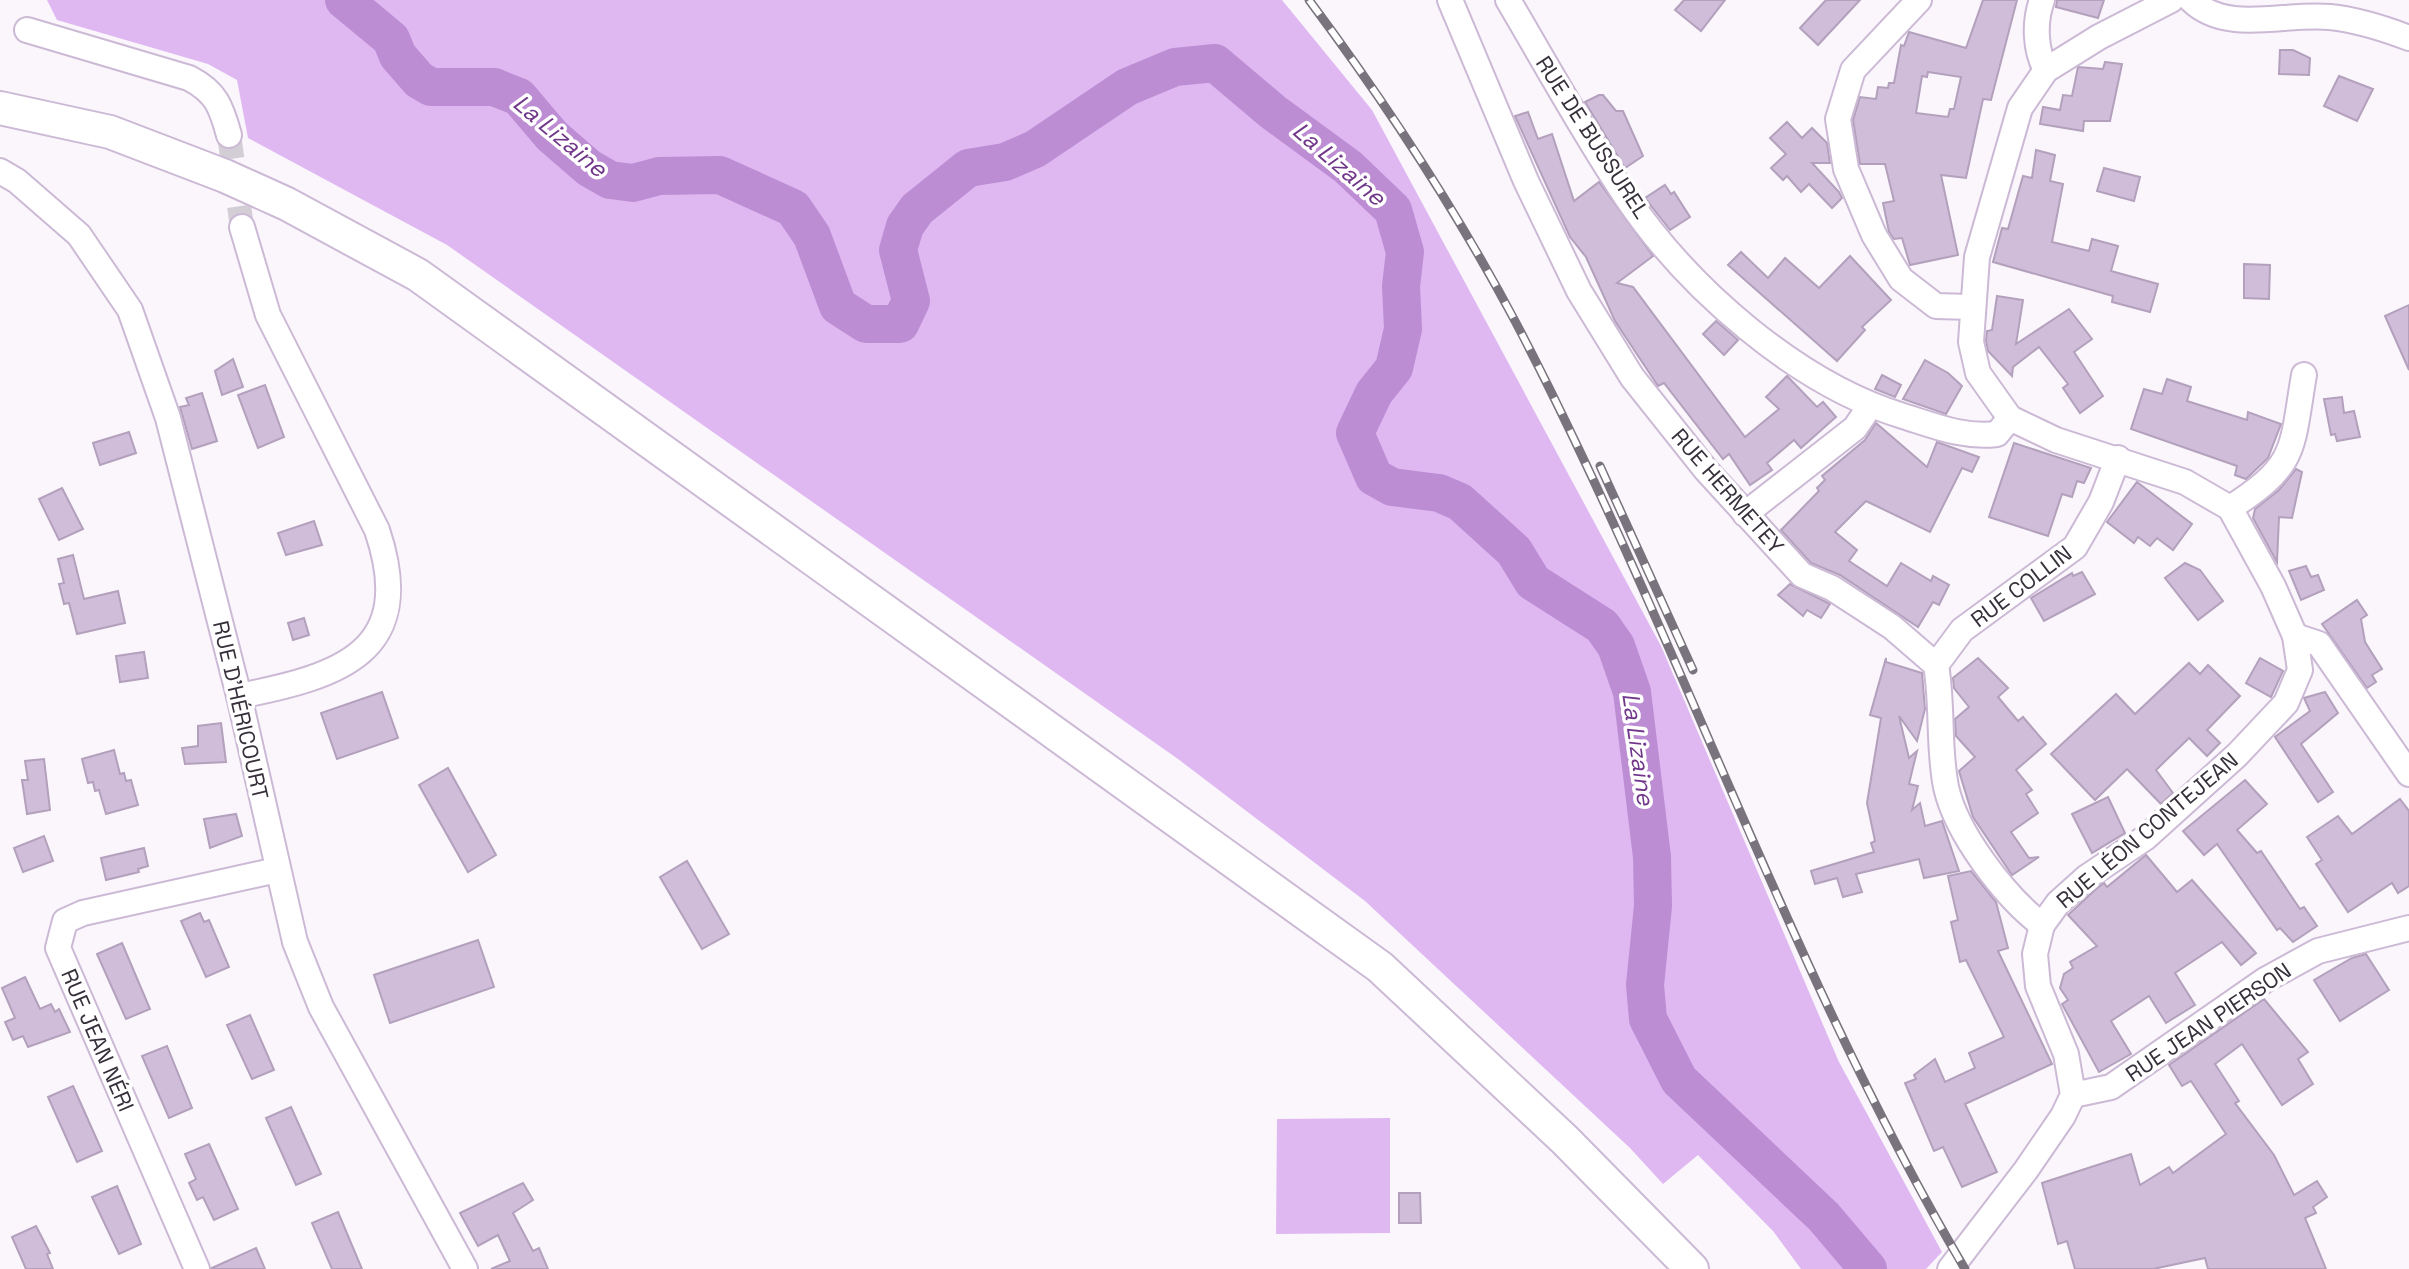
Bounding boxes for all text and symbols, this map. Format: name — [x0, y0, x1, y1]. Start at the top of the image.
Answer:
street label: RUE DE BUSSUREL — [1530, 50, 1656, 224]
water label: La Lizaine — [507, 87, 614, 184]
water label: La Lizaine — [1286, 115, 1393, 213]
street label: RUE HERMETEY — [1666, 422, 1791, 560]
street label: RUE COLLIN — [1965, 539, 2077, 633]
street label: RUE D'HÉRICOURT — [207, 618, 275, 802]
water label: La Lizaine — [1615, 691, 1662, 808]
street label: RUE LÉON CONTEJEAN — [2050, 746, 2244, 914]
street label: RUE JEAN PIERSON — [2120, 956, 2296, 1088]
street label: RUE JEAN NÉRI — [55, 964, 141, 1116]

